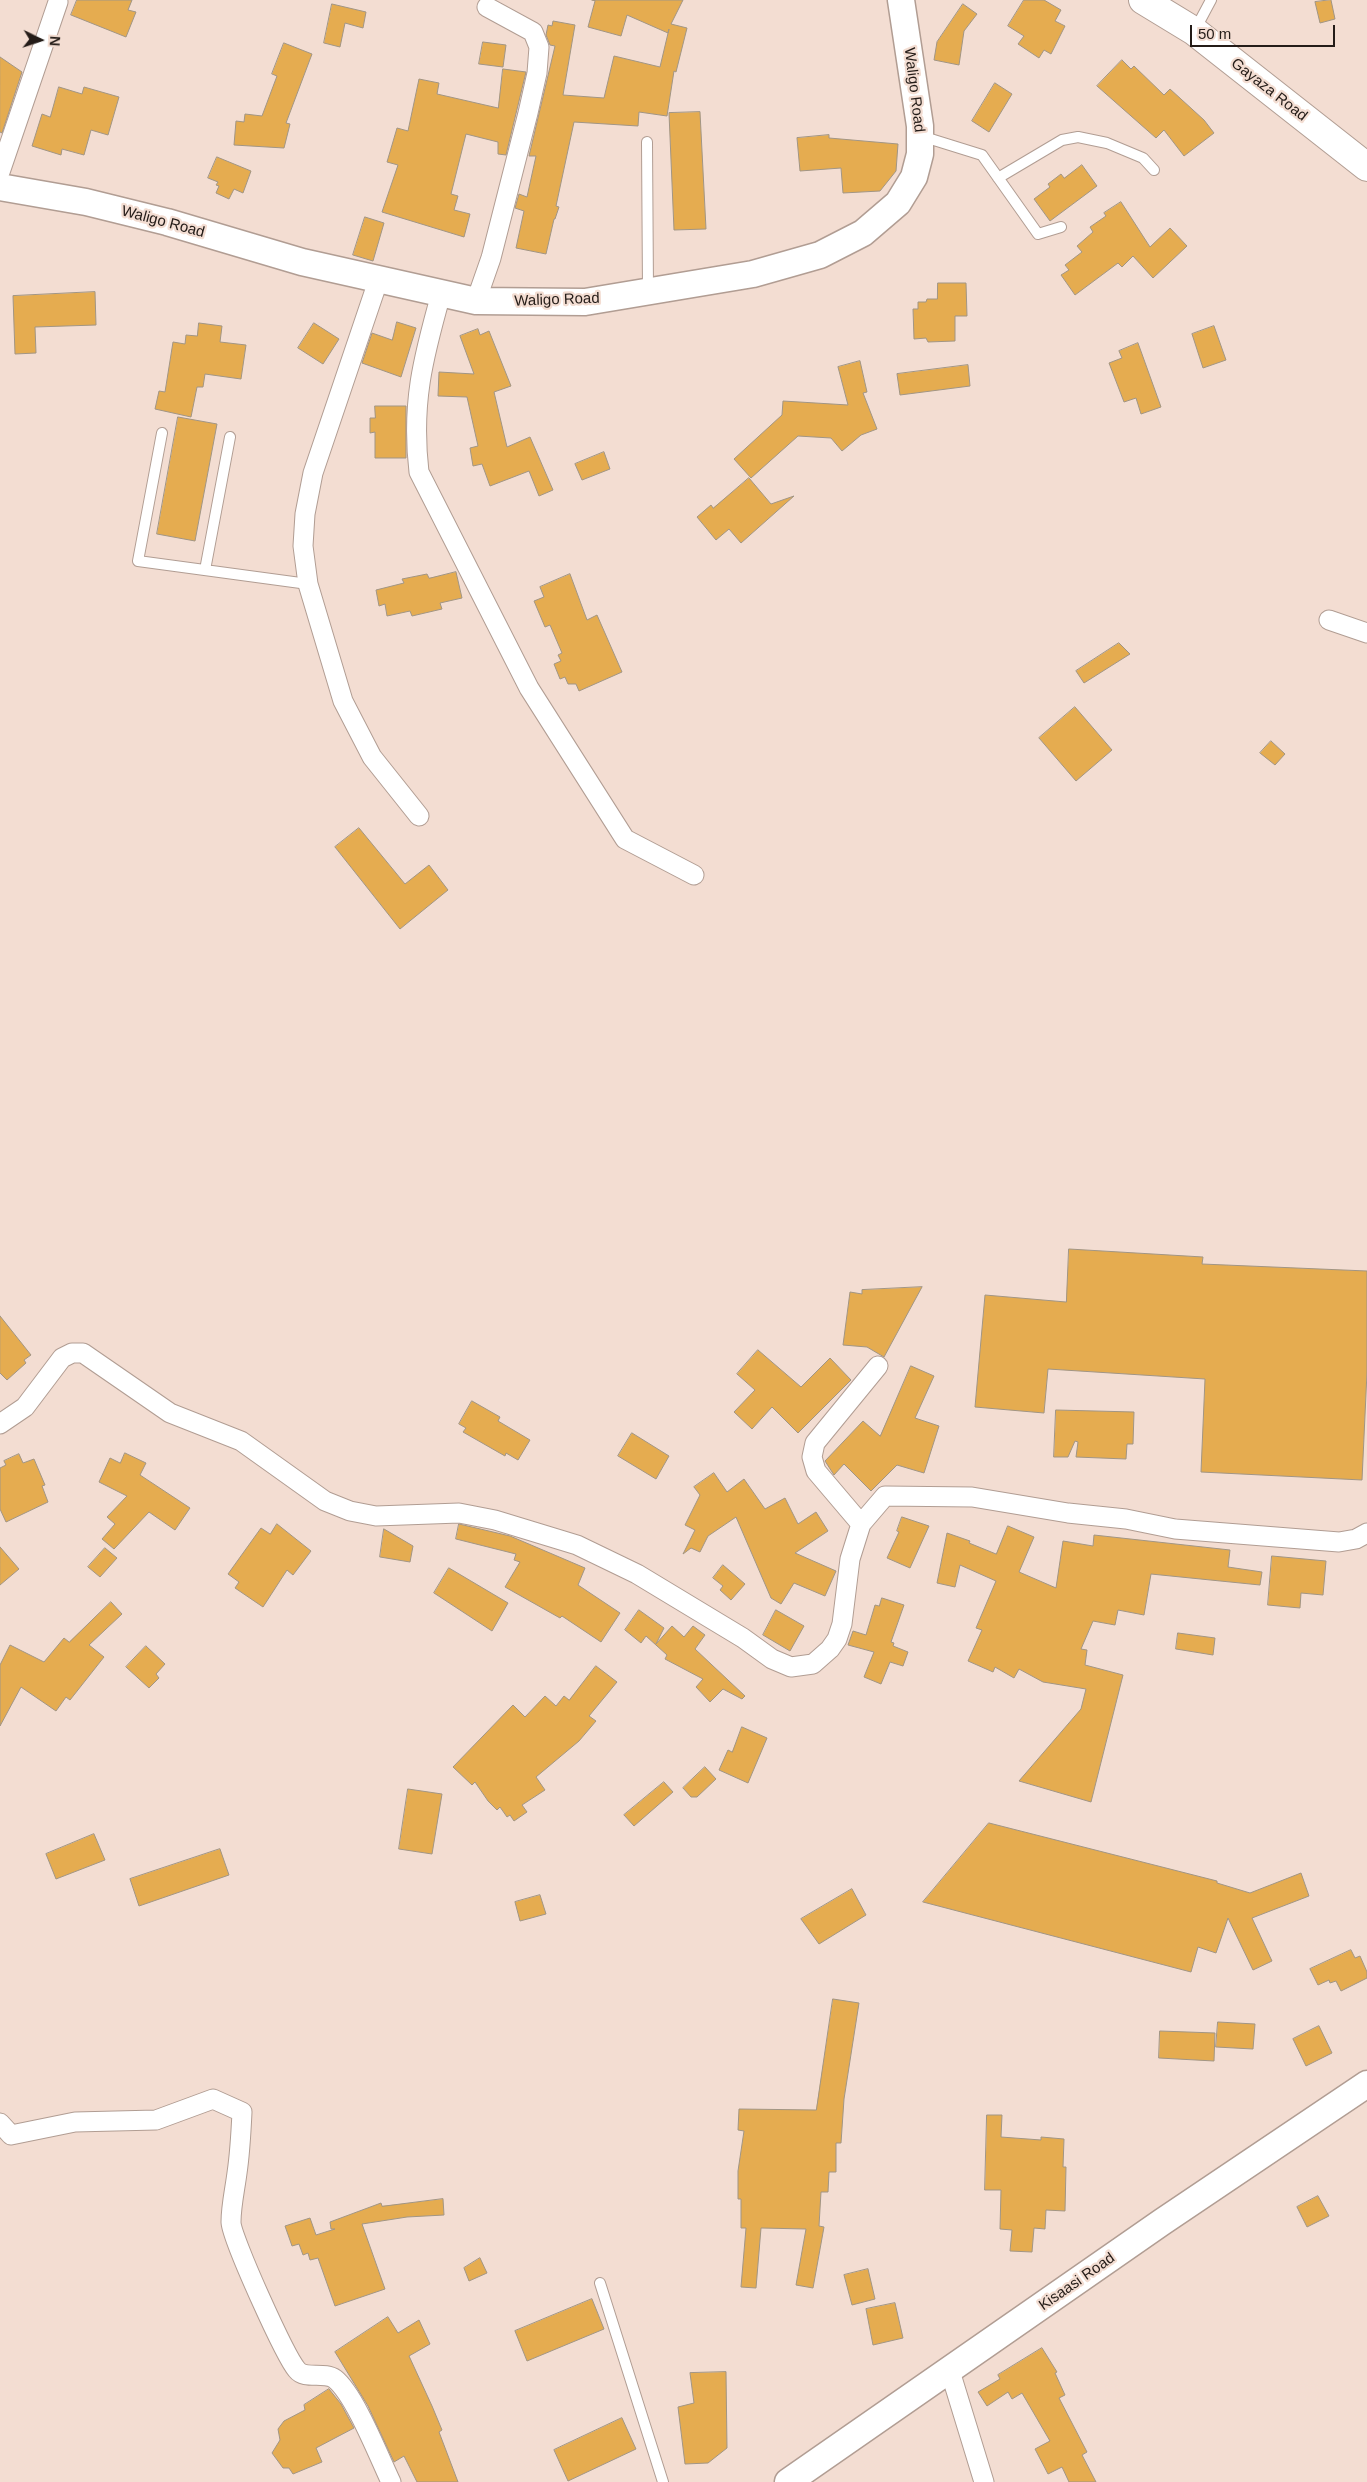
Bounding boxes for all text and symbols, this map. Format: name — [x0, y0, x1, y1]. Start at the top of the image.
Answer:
north arrow — [15, 15, 65, 65]
scale bar — [1192, 15, 1337, 47]
text: 50 m — [1198, 25, 1231, 42]
text: N — [47, 35, 63, 47]
street label: Waligo Road — [900, 47, 928, 133]
street label: Gayaza Road — [1227, 55, 1311, 125]
street label: Waligo Road — [119, 202, 207, 242]
street label: Waligo Road — [514, 290, 600, 310]
street label: Kisaasi Road — [1036, 2249, 1118, 2315]

